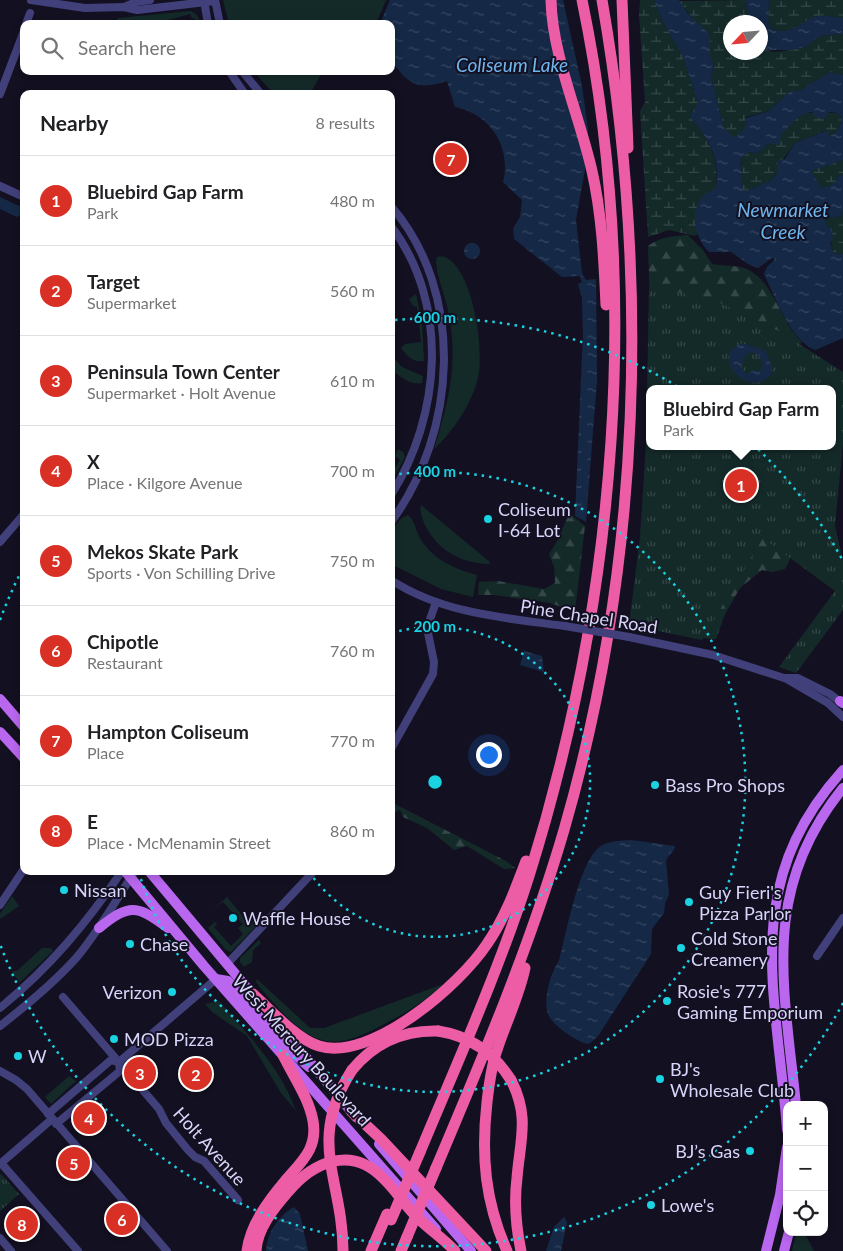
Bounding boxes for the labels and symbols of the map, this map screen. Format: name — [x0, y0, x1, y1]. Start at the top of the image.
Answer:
north arrow — [723, 15, 768, 60]
water label: Coliseum Lake — [456, 53, 568, 76]
pin: 7 — [435, 140, 467, 178]
water label: Newmarket Creek — [737, 198, 829, 243]
text: 600 m — [414, 308, 456, 326]
text: 400 m — [414, 462, 456, 480]
pin: 1 — [725, 466, 757, 504]
place label: Coliseum I-64 Lot — [498, 498, 571, 541]
marker: Coliseum I-64 Lot — [482, 513, 494, 525]
street label: Pine Chapel Road — [519, 594, 659, 638]
text: 200 m — [414, 617, 456, 635]
your location — [476, 742, 502, 768]
centre of rings — [426, 773, 444, 791]
place label: Bass Pro Shops — [665, 774, 785, 796]
marker: Bass Pro Shops — [649, 779, 661, 791]
place label: Nissan — [74, 879, 127, 901]
place label: Guy Fieri's Pizza Parlor — [699, 881, 791, 924]
marker: Nissan — [58, 884, 70, 896]
marker: Guy Fieri's Pizza Parlor — [683, 896, 695, 908]
place label: Waffle House — [243, 907, 351, 929]
marker: Waffle House — [227, 912, 239, 924]
place label: Cold Stone Creamery — [691, 927, 778, 970]
place label: Chase — [140, 933, 188, 955]
marker: Chase — [124, 938, 136, 950]
marker: Cold Stone Creamery — [675, 942, 687, 954]
street label: West Mercury Boulevard — [228, 970, 376, 1130]
place label: Rosie's 777 Gaming Emporium — [677, 980, 823, 1023]
place label: Verizon — [103, 981, 162, 1003]
marker: Verizon — [166, 986, 178, 998]
marker: Rosie's 777 Gaming Emporium — [661, 995, 673, 1007]
place label: MOD Pizza — [124, 1028, 214, 1050]
marker: MOD Pizza — [108, 1033, 120, 1045]
place label: W — [28, 1045, 47, 1067]
marker: W — [12, 1050, 24, 1062]
pin: 3 — [124, 1054, 156, 1092]
pin: 2 — [180, 1055, 212, 1093]
place label: BJ's Wholesale Club — [670, 1058, 794, 1101]
marker: BJ's Wholesale Club — [654, 1073, 666, 1085]
pin: 4 — [73, 1099, 105, 1137]
street label: Holt Avenue — [169, 1102, 251, 1190]
place label: BJ’s Gas — [675, 1140, 740, 1162]
pin: 5 — [58, 1144, 90, 1182]
marker: BJ’s Gas — [744, 1145, 756, 1157]
place label: Lowe's — [661, 1194, 714, 1216]
marker: Lowe's — [645, 1199, 657, 1211]
pin: 6 — [106, 1200, 138, 1238]
pin: 8 — [6, 1205, 38, 1243]

